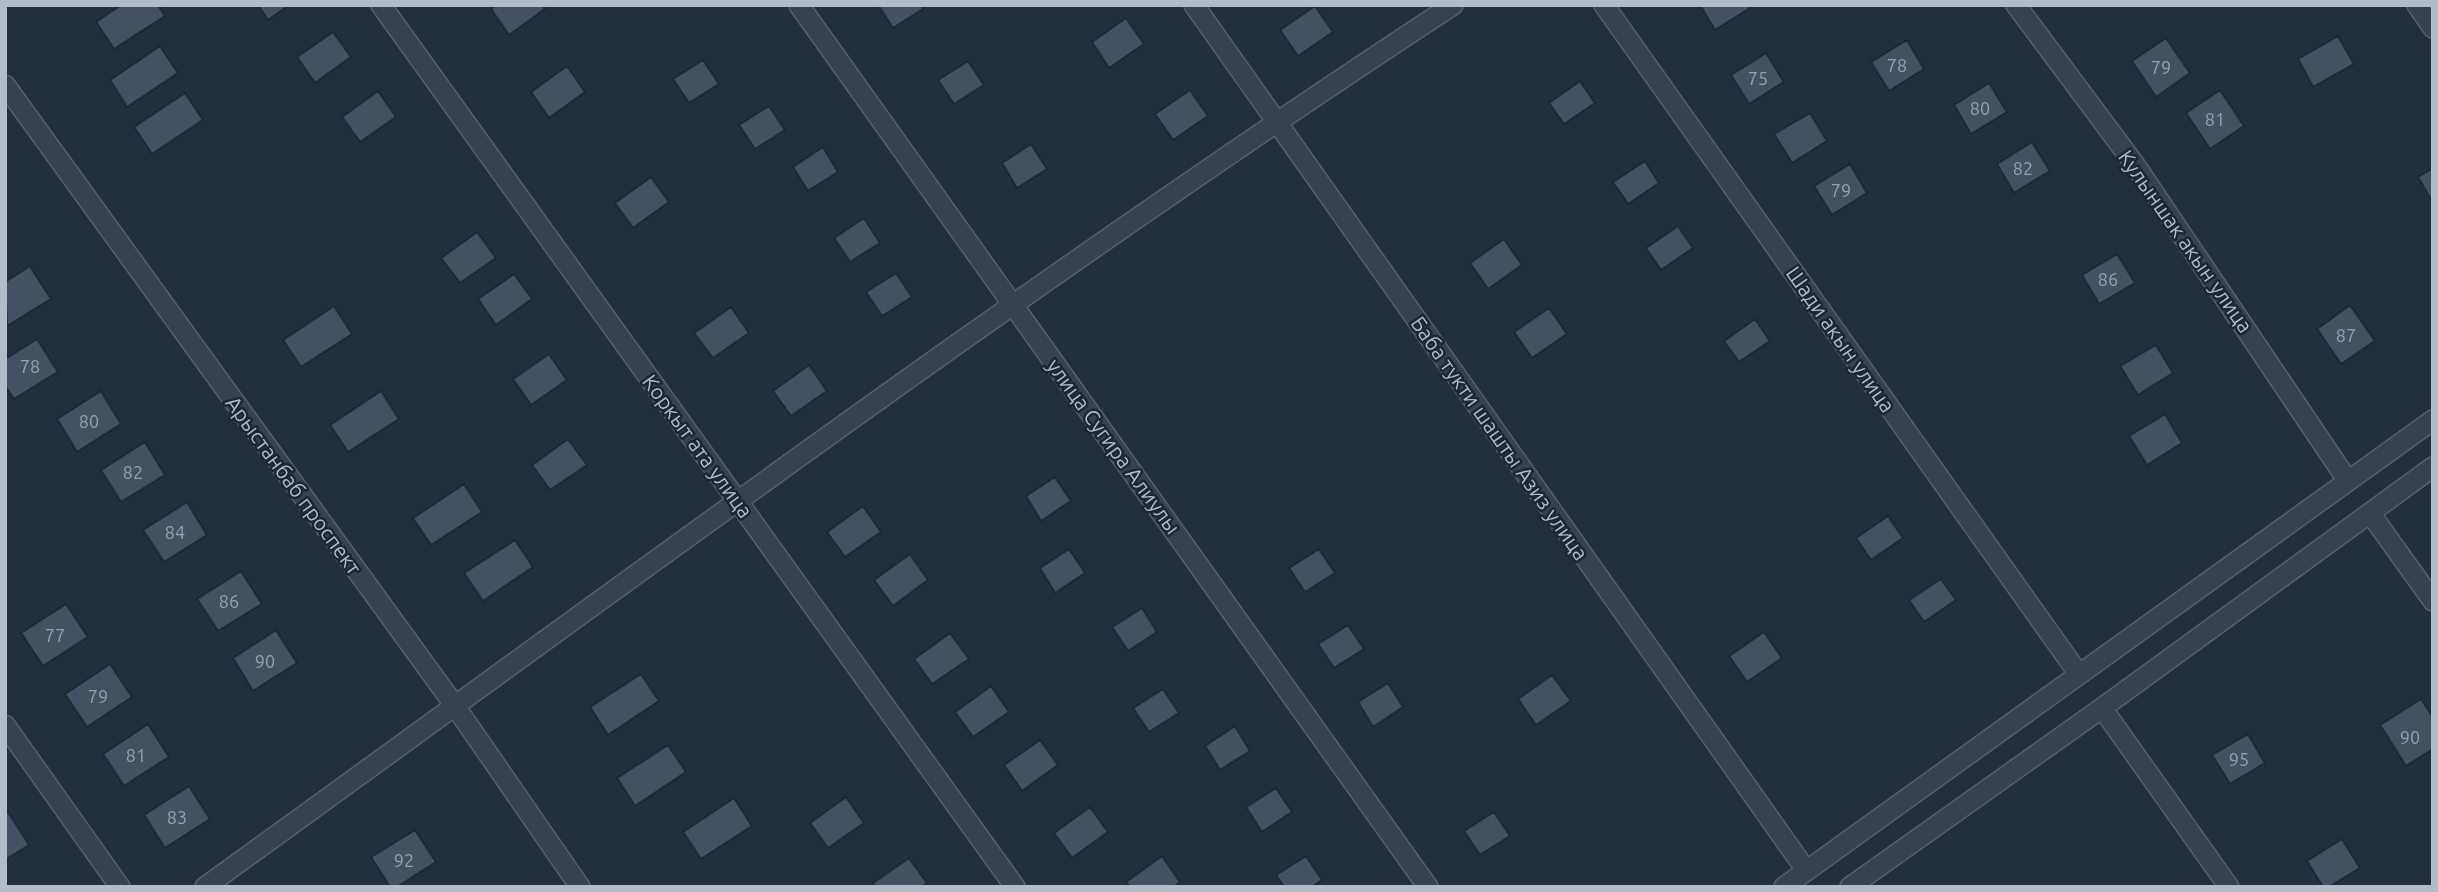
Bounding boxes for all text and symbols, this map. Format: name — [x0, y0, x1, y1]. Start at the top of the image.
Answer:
house number: 78 — [1887, 55, 1907, 75]
house number: 79 — [2151, 57, 2171, 77]
house number: 75 — [1748, 68, 1768, 88]
house number: 80 — [1970, 98, 1990, 118]
house number: 81 — [2205, 109, 2225, 129]
street label: Кулыншак акын улица — [2114, 145, 2258, 337]
house number: 82 — [2013, 158, 2033, 178]
house number: 79 — [1831, 180, 1851, 200]
street label: Шади акын улица — [1782, 261, 1900, 417]
house number: 86 — [2098, 269, 2118, 289]
street label: Баба тукти шашты Азиз улица — [1406, 312, 1594, 564]
house number: 87 — [2336, 325, 2356, 345]
street label: улица Сугира Алиулы — [1042, 354, 1186, 538]
house number: 78 — [20, 356, 40, 376]
street label: Коркыт ата улица — [638, 370, 758, 522]
street label: Арыстанбаб проспект — [221, 391, 367, 579]
house number: 80 — [79, 411, 99, 431]
house number: 82 — [123, 462, 143, 482]
house number: 84 — [165, 522, 185, 542]
house number: 86 — [219, 591, 239, 611]
house number: 77 — [45, 625, 65, 645]
house number: 90 — [255, 651, 275, 671]
house number: 79 — [88, 686, 108, 706]
house number: 90 — [2400, 727, 2420, 747]
house number: 81 — [126, 745, 146, 765]
house number: 95 — [2229, 749, 2249, 769]
house number: 83 — [167, 807, 187, 827]
house number: 92 — [394, 850, 414, 870]

